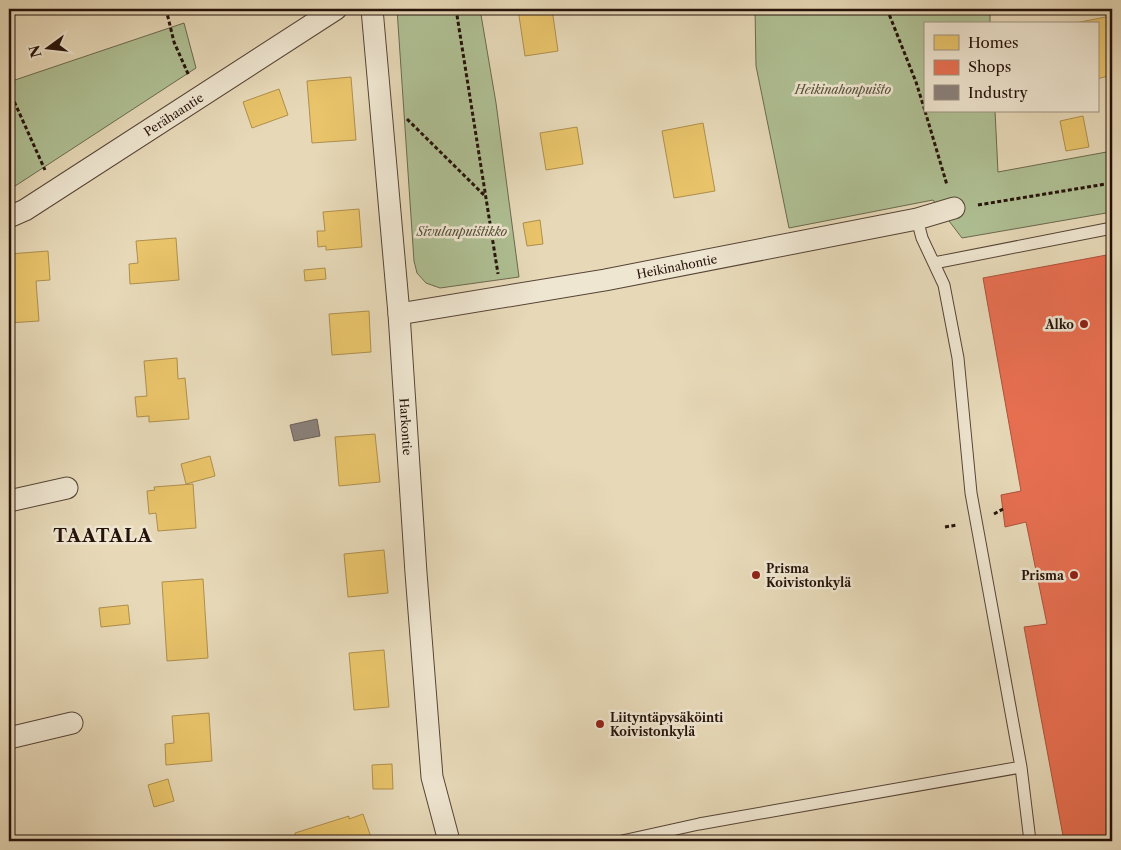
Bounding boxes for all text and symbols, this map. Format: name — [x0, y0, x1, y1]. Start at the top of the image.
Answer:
north arrow — [22, 22, 72, 72]
legend — [924, 22, 1098, 112]
text: Homes — [968, 33, 1019, 52]
text: N — [25, 43, 46, 60]
text: Shops — [968, 57, 1011, 76]
park label: Heikinahonpuisto — [794, 82, 892, 97]
text: Industry — [968, 83, 1028, 102]
street label: Perähaantie — [141, 89, 206, 139]
park label: Sivulanpuistikko — [416, 224, 508, 239]
street label: Heikinahontie — [635, 251, 719, 281]
place label: Alko — [1044, 317, 1074, 332]
marker: Alko — [1078, 318, 1090, 330]
street label: Harkontie — [397, 397, 416, 456]
district label: TAATALA — [53, 525, 153, 547]
place label: Prisma Koivistonkylä — [766, 561, 852, 590]
place label: Prisma — [1021, 568, 1065, 583]
marker: Prisma Koivistonkylä — [750, 569, 762, 581]
marker: Prisma — [1068, 569, 1080, 581]
place label: Liityntäpysäköinti Koivistonkylä — [610, 710, 724, 739]
marker: Liityntäpysäköinti Koivistonkylä — [594, 718, 606, 730]

